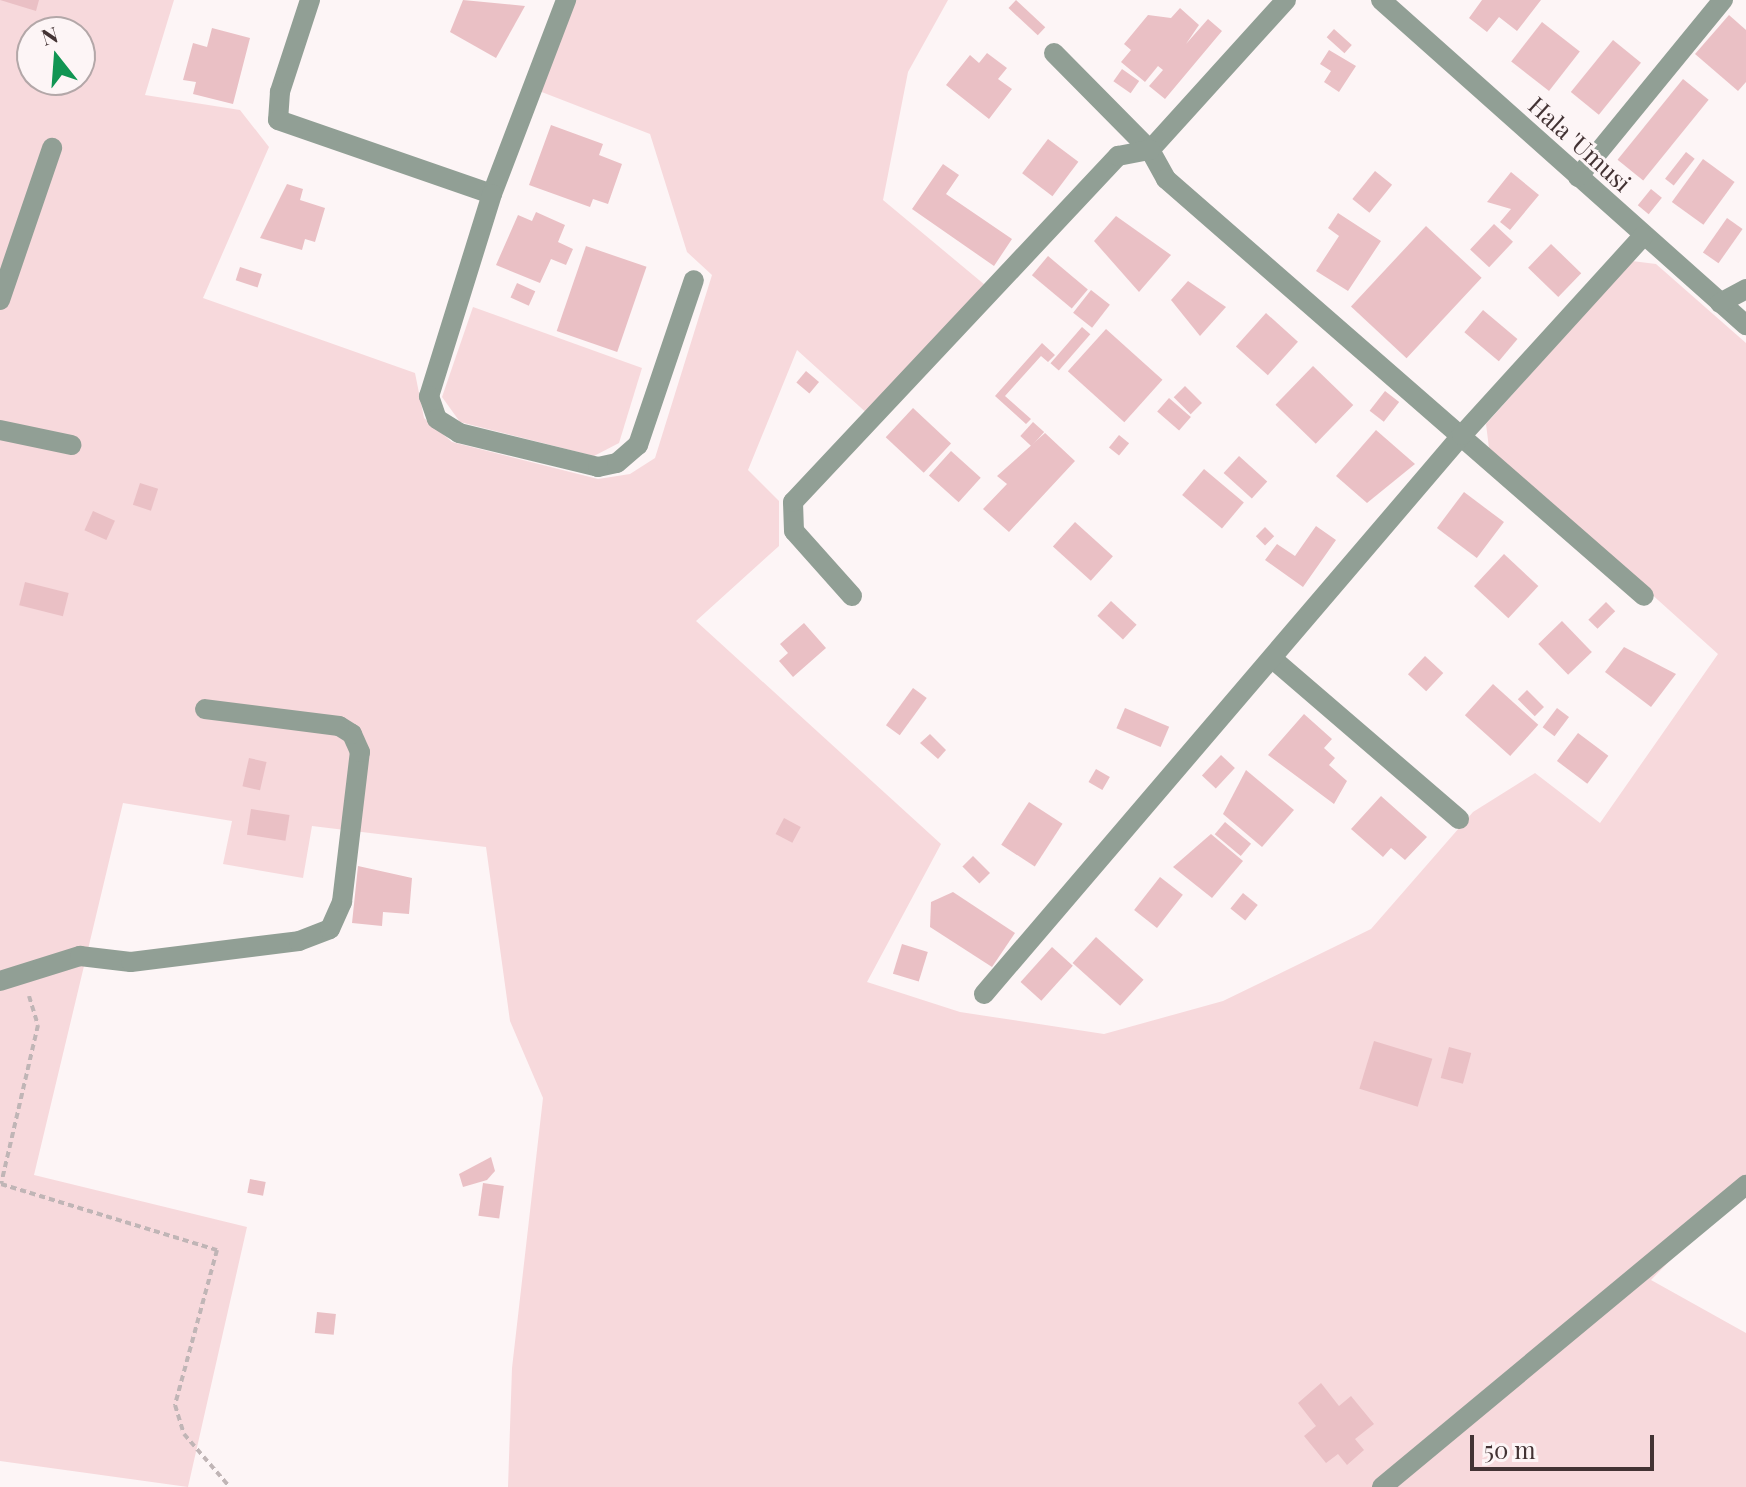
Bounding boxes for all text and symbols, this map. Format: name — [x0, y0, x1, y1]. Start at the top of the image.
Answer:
north arrow — [16, 16, 96, 96]
text: N — [38, 18, 62, 52]
street label: Hala 'Umusi — [1523, 90, 1637, 198]
scale bar — [1474, 1419, 1658, 1469]
text: 50 m — [1484, 1433, 1536, 1465]

